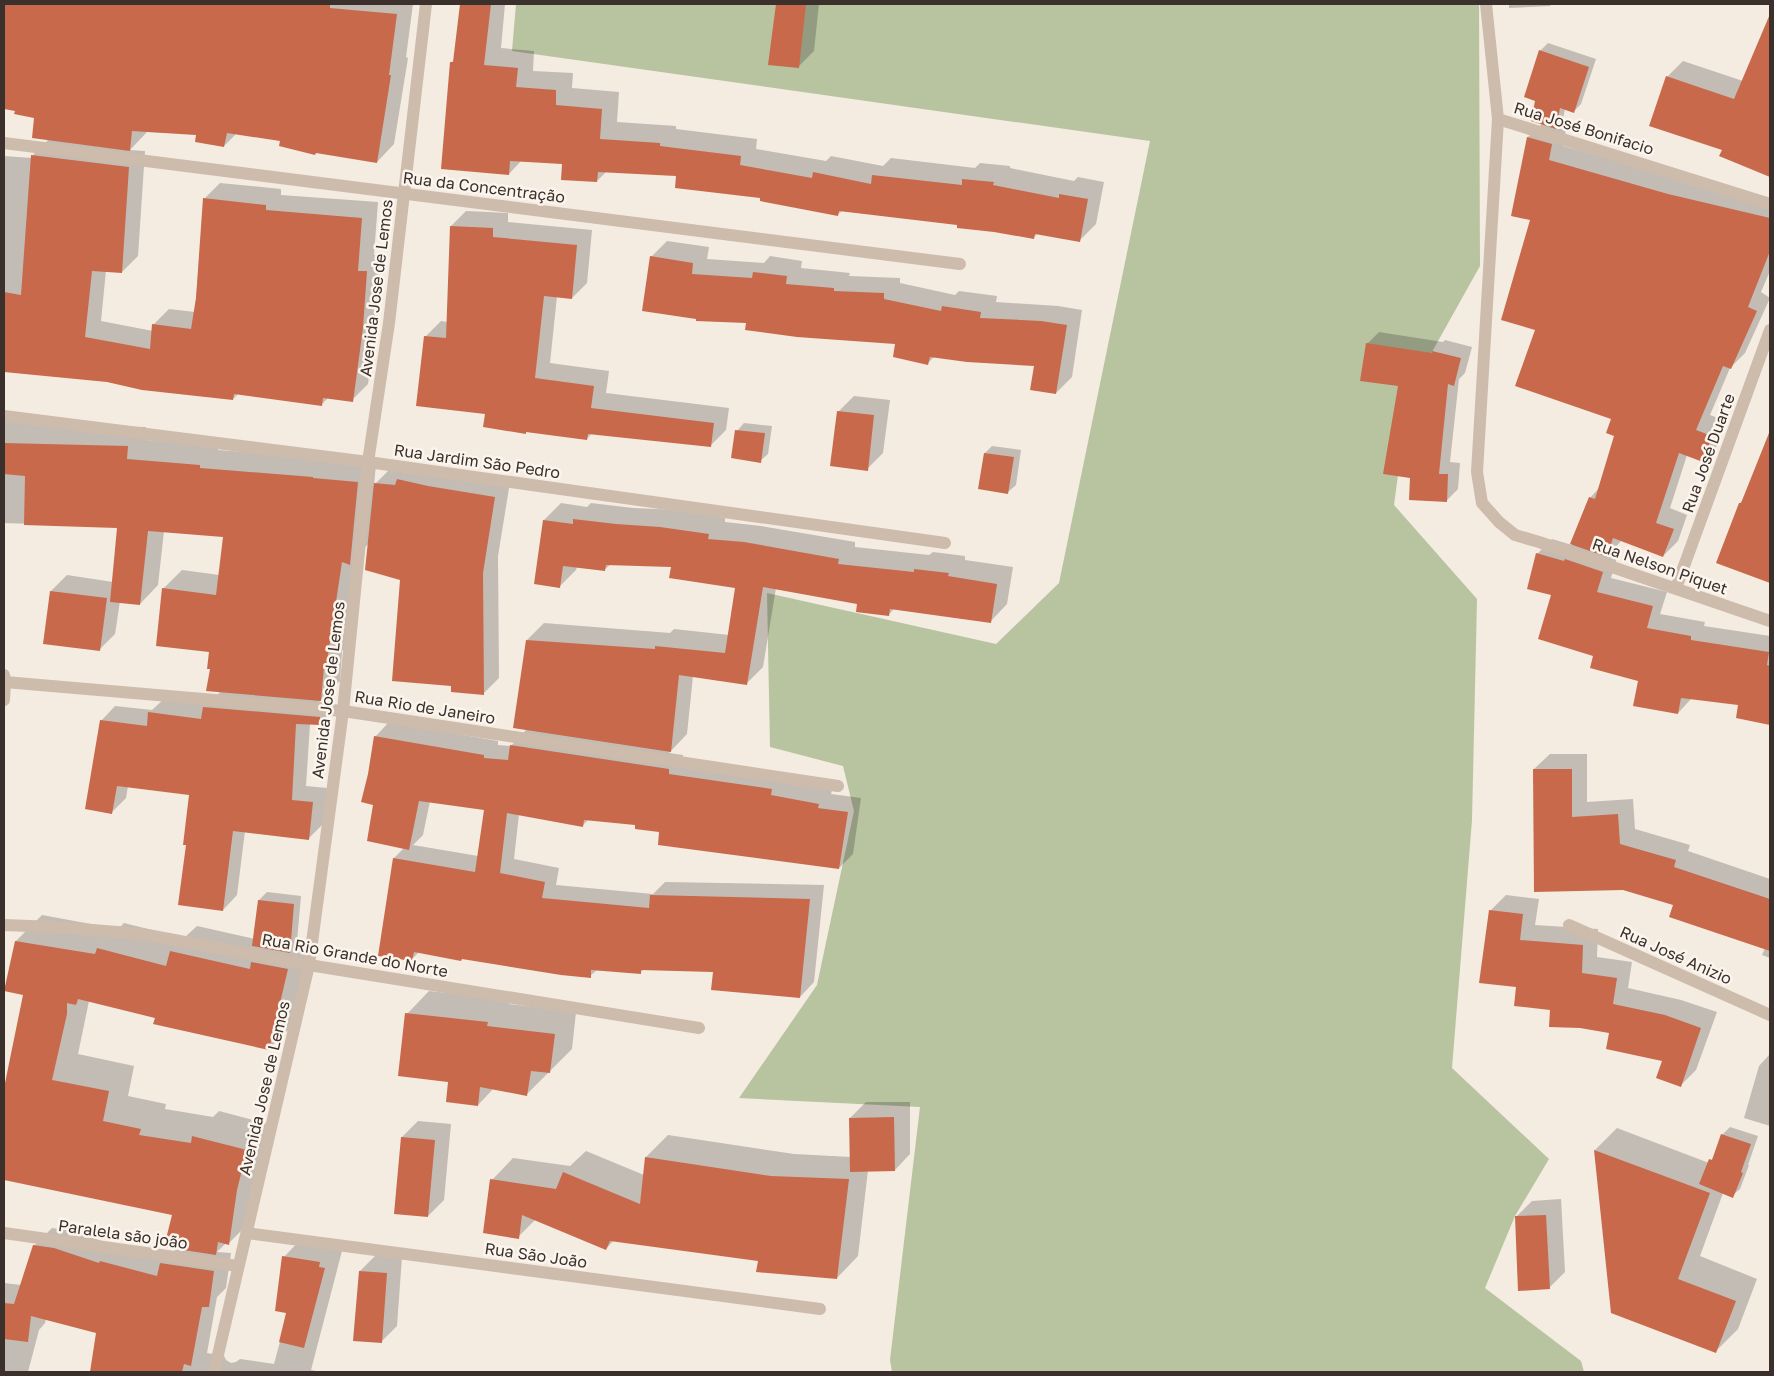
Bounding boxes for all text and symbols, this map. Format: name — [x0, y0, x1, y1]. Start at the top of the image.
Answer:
street label: Rua José Bonifacio — [1512, 97, 1656, 159]
street label: Rua da Concentração — [402, 167, 566, 207]
street label: Avenida Jose de Lemos — [355, 198, 397, 378]
street label: Rua José Duarte — [1677, 391, 1739, 515]
street label: Rua Jardim São Pedro — [393, 439, 561, 483]
street label: Rua Nelson Piquet — [1590, 533, 1730, 599]
street label: Avenida Jose de Lemos — [307, 600, 349, 780]
street label: Rua Rio de Janeiro — [353, 686, 497, 728]
street label: Rua José Anizio — [1617, 921, 1735, 989]
street label: Rua Rio Grande do Norte — [260, 929, 450, 981]
street label: Avenida Jose de Lemos — [234, 999, 294, 1177]
street label: Paralela são joão — [57, 1215, 189, 1253]
street label: Rua São João — [483, 1238, 589, 1272]

